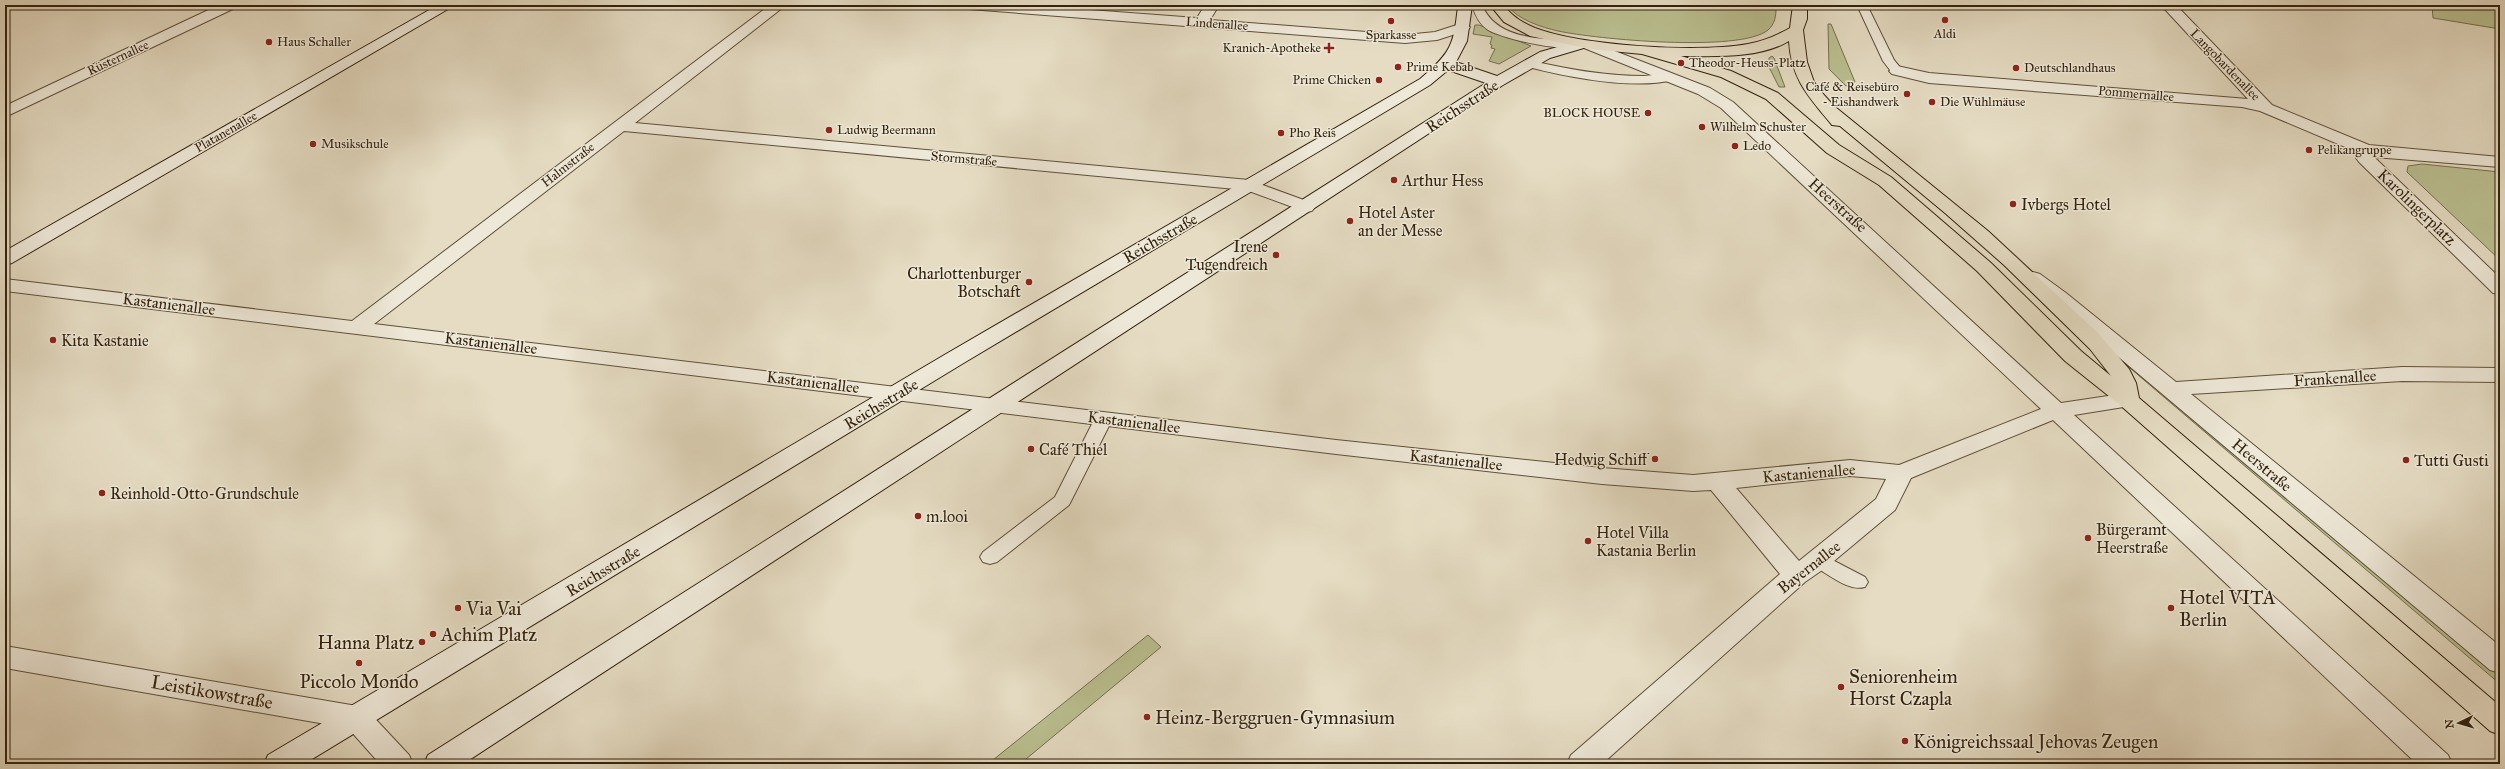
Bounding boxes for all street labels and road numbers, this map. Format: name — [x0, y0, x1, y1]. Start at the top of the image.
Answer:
street label: Lindenallee — [1185, 14, 1249, 34]
street label: Langobardenallee — [2187, 26, 2264, 105]
street label: Rüsternallee — [85, 37, 152, 79]
street label: Reichsstraße — [1422, 75, 1502, 137]
street label: Pommernallee — [2097, 83, 2175, 105]
street label: Platanenallee — [192, 107, 261, 156]
street label: Halmstraße — [538, 139, 598, 191]
street label: Stormstraße — [930, 148, 998, 170]
street label: Karolingerplatz — [2373, 165, 2461, 250]
street label: Heerstraße — [1805, 174, 1871, 236]
street label: Reichsstraße — [1119, 209, 1201, 267]
street label: Kastanienallee — [122, 289, 217, 319]
street label: Kastanienallee — [444, 328, 539, 358]
street label: Frankenallee — [2293, 366, 2377, 390]
street label: Kastanienallee — [766, 367, 861, 397]
street label: Reichsstraße — [841, 374, 922, 433]
street label: Kastanienallee — [1087, 407, 1182, 437]
street label: Heerstraße — [2228, 435, 2296, 496]
street label: Kastanienallee — [1409, 446, 1504, 474]
street label: Kastanienallee — [1762, 459, 1857, 487]
street label: Bayernallee — [1774, 536, 1844, 597]
street label: Reichsstraße — [563, 541, 644, 600]
street label: Leistikowstraße — [149, 670, 275, 714]

